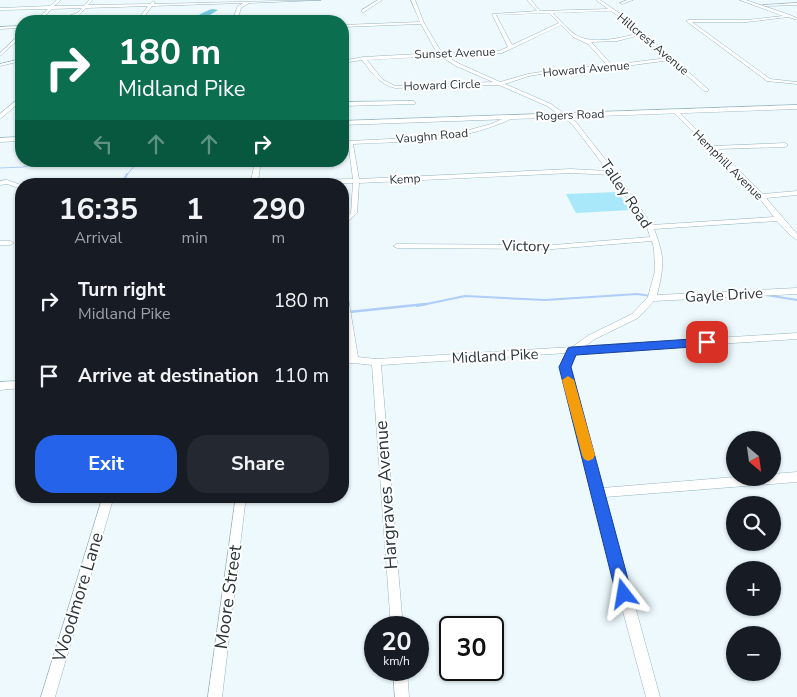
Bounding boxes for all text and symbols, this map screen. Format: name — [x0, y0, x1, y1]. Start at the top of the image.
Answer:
street label: Hillcrest Avenue — [614, 9, 692, 79]
text: 180 m — [118, 29, 221, 76]
icon: right — [35, 35, 100, 100]
street label: Sunset Avenue — [414, 44, 496, 62]
street label: Howard Avenue — [542, 57, 630, 81]
text: Midland Pike — [118, 74, 245, 104]
street label: Howard Circle — [403, 76, 481, 94]
street label: Rogers Road — [535, 106, 605, 124]
street label: Vaughn Road — [394, 125, 469, 147]
street label: Hemphill Avenue — [689, 126, 767, 204]
icon: left — [89, 130, 117, 158]
icon: ahead — [142, 130, 170, 158]
icon: ahead — [195, 130, 223, 158]
icon: right — [248, 130, 276, 158]
street label: Talley Road — [596, 156, 656, 232]
street label: Kemp — [389, 170, 421, 188]
text: 16:35 — [59, 189, 138, 230]
text: 1 — [186, 189, 204, 230]
text: 290 — [251, 189, 305, 230]
text: Arrival — [74, 227, 122, 249]
text: min — [181, 227, 208, 249]
text: m — [272, 227, 285, 249]
street label: Victory — [501, 236, 550, 256]
text: Turn right — [78, 277, 165, 303]
street label: Gayle Drive — [684, 283, 764, 307]
icon: right — [35, 287, 63, 315]
text: 180 m — [274, 288, 329, 314]
text: Midland Pike — [78, 303, 171, 325]
pin — [686, 321, 728, 363]
icon: arrive — [693, 328, 721, 356]
street label: Midland Pike — [451, 344, 539, 368]
icon: arrive — [35, 362, 63, 390]
text: Arrive at destination — [78, 363, 259, 389]
text: 110 m — [274, 363, 329, 389]
street label: Hargraves Avenue — [369, 420, 403, 570]
north arrow — [726, 431, 781, 486]
map controls — [726, 431, 781, 681]
button: Exit — [35, 435, 177, 493]
button: Share — [187, 435, 329, 493]
button: search — [726, 496, 781, 551]
street label: Woodmore Lane — [47, 529, 109, 665]
street label: Moore Street — [209, 543, 247, 651]
button: + — [726, 561, 781, 616]
position arrow — [597, 567, 649, 619]
speed limit sign: 30 — [439, 616, 504, 681]
text: 20 — [381, 625, 412, 659]
button: − — [726, 626, 781, 681]
text: km/h — [383, 653, 410, 669]

